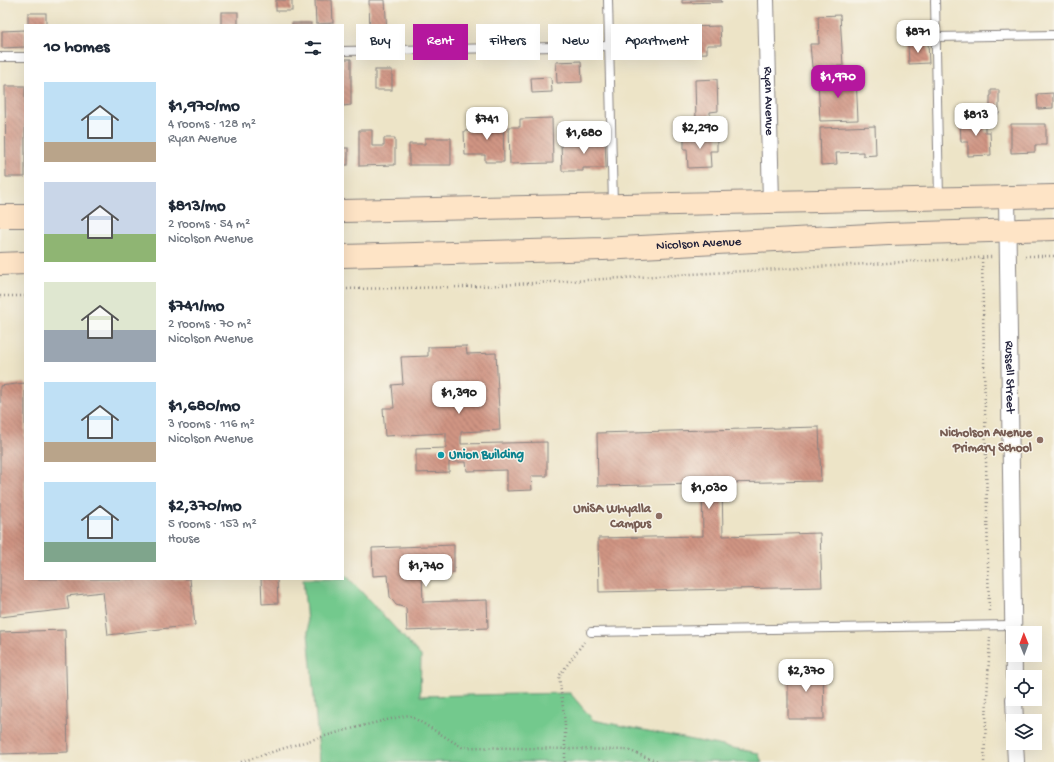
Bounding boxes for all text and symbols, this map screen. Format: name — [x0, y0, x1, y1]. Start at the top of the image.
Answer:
pin: $871 — [894, 20, 942, 54]
chip: Buy — [356, 24, 405, 60]
chip: Rent — [413, 24, 468, 60]
chip: Filters — [476, 24, 540, 60]
chip: New — [548, 24, 603, 60]
chip: Apartment — [611, 24, 702, 60]
text: $871 — [906, 25, 930, 40]
icon: filters — [302, 37, 324, 59]
text: 10 homes — [44, 38, 110, 58]
pin: $1,970 — [805, 65, 871, 99]
street label: Ryan Avenue — [760, 66, 777, 136]
text: $1,970 — [820, 70, 856, 85]
text: $1,970/mo — [168, 97, 240, 117]
icon: home — [76, 98, 124, 146]
pin: $813 — [952, 103, 1000, 137]
pin: $741 — [463, 107, 511, 141]
text: $813 — [964, 108, 988, 123]
text: $741 — [475, 112, 499, 127]
pin: $2,290 — [667, 116, 733, 150]
text: 4 rooms · 128 m² — [168, 117, 256, 132]
pin: $1,680 — [551, 121, 617, 155]
text: $2,290 — [682, 121, 718, 136]
text: $1,680 — [566, 126, 602, 141]
text: Ryan Avenue — [168, 132, 237, 147]
text: $813/mo — [168, 197, 226, 217]
icon: home — [76, 198, 124, 246]
text: 2 rooms · 54 m² — [168, 217, 250, 232]
text: Nicolson Avenue — [168, 232, 253, 247]
street label: Nicolson Avenue — [656, 234, 742, 254]
text: $741/mo — [168, 297, 224, 317]
icon: home — [76, 298, 124, 346]
text: 2 rooms · 70 m² — [168, 317, 251, 332]
text: Nicolson Avenue — [168, 332, 253, 347]
street label: Russell Street — [1002, 340, 1018, 415]
pin: $1,390 — [426, 381, 492, 415]
text: $1,390 — [441, 386, 477, 401]
text: $1,680/mo — [168, 397, 240, 417]
icon: home — [76, 398, 124, 446]
text: 3 rooms · 116 m² — [168, 417, 255, 432]
place label: Nicholson Avenue Primary School — [940, 426, 1033, 456]
text: Nicolson Avenue — [168, 432, 253, 447]
marker: Nicholson Avenue Primary School — [1035, 435, 1045, 445]
place label: Union Building — [449, 448, 525, 463]
marker: Union Building — [436, 450, 446, 460]
pin: $1,030 — [676, 476, 742, 510]
text: $1,030 — [691, 481, 727, 496]
text: $2,370/mo — [168, 497, 242, 517]
icon: home — [76, 498, 124, 546]
place label: UniSA Whyalla Campus — [573, 502, 652, 533]
marker: UniSA Whyalla Campus — [654, 511, 664, 521]
text: 5 rooms · 153 m² — [168, 517, 257, 532]
text: House — [168, 532, 200, 547]
pin: $1,740 — [393, 554, 459, 588]
text: $1,740 — [408, 559, 444, 574]
north arrow — [1006, 626, 1042, 662]
map controls — [1006, 626, 1042, 750]
pin: $2,370 — [773, 659, 839, 693]
text: $2,370 — [787, 664, 825, 679]
button: locate — [1006, 670, 1042, 706]
button: layers — [1006, 714, 1042, 750]

